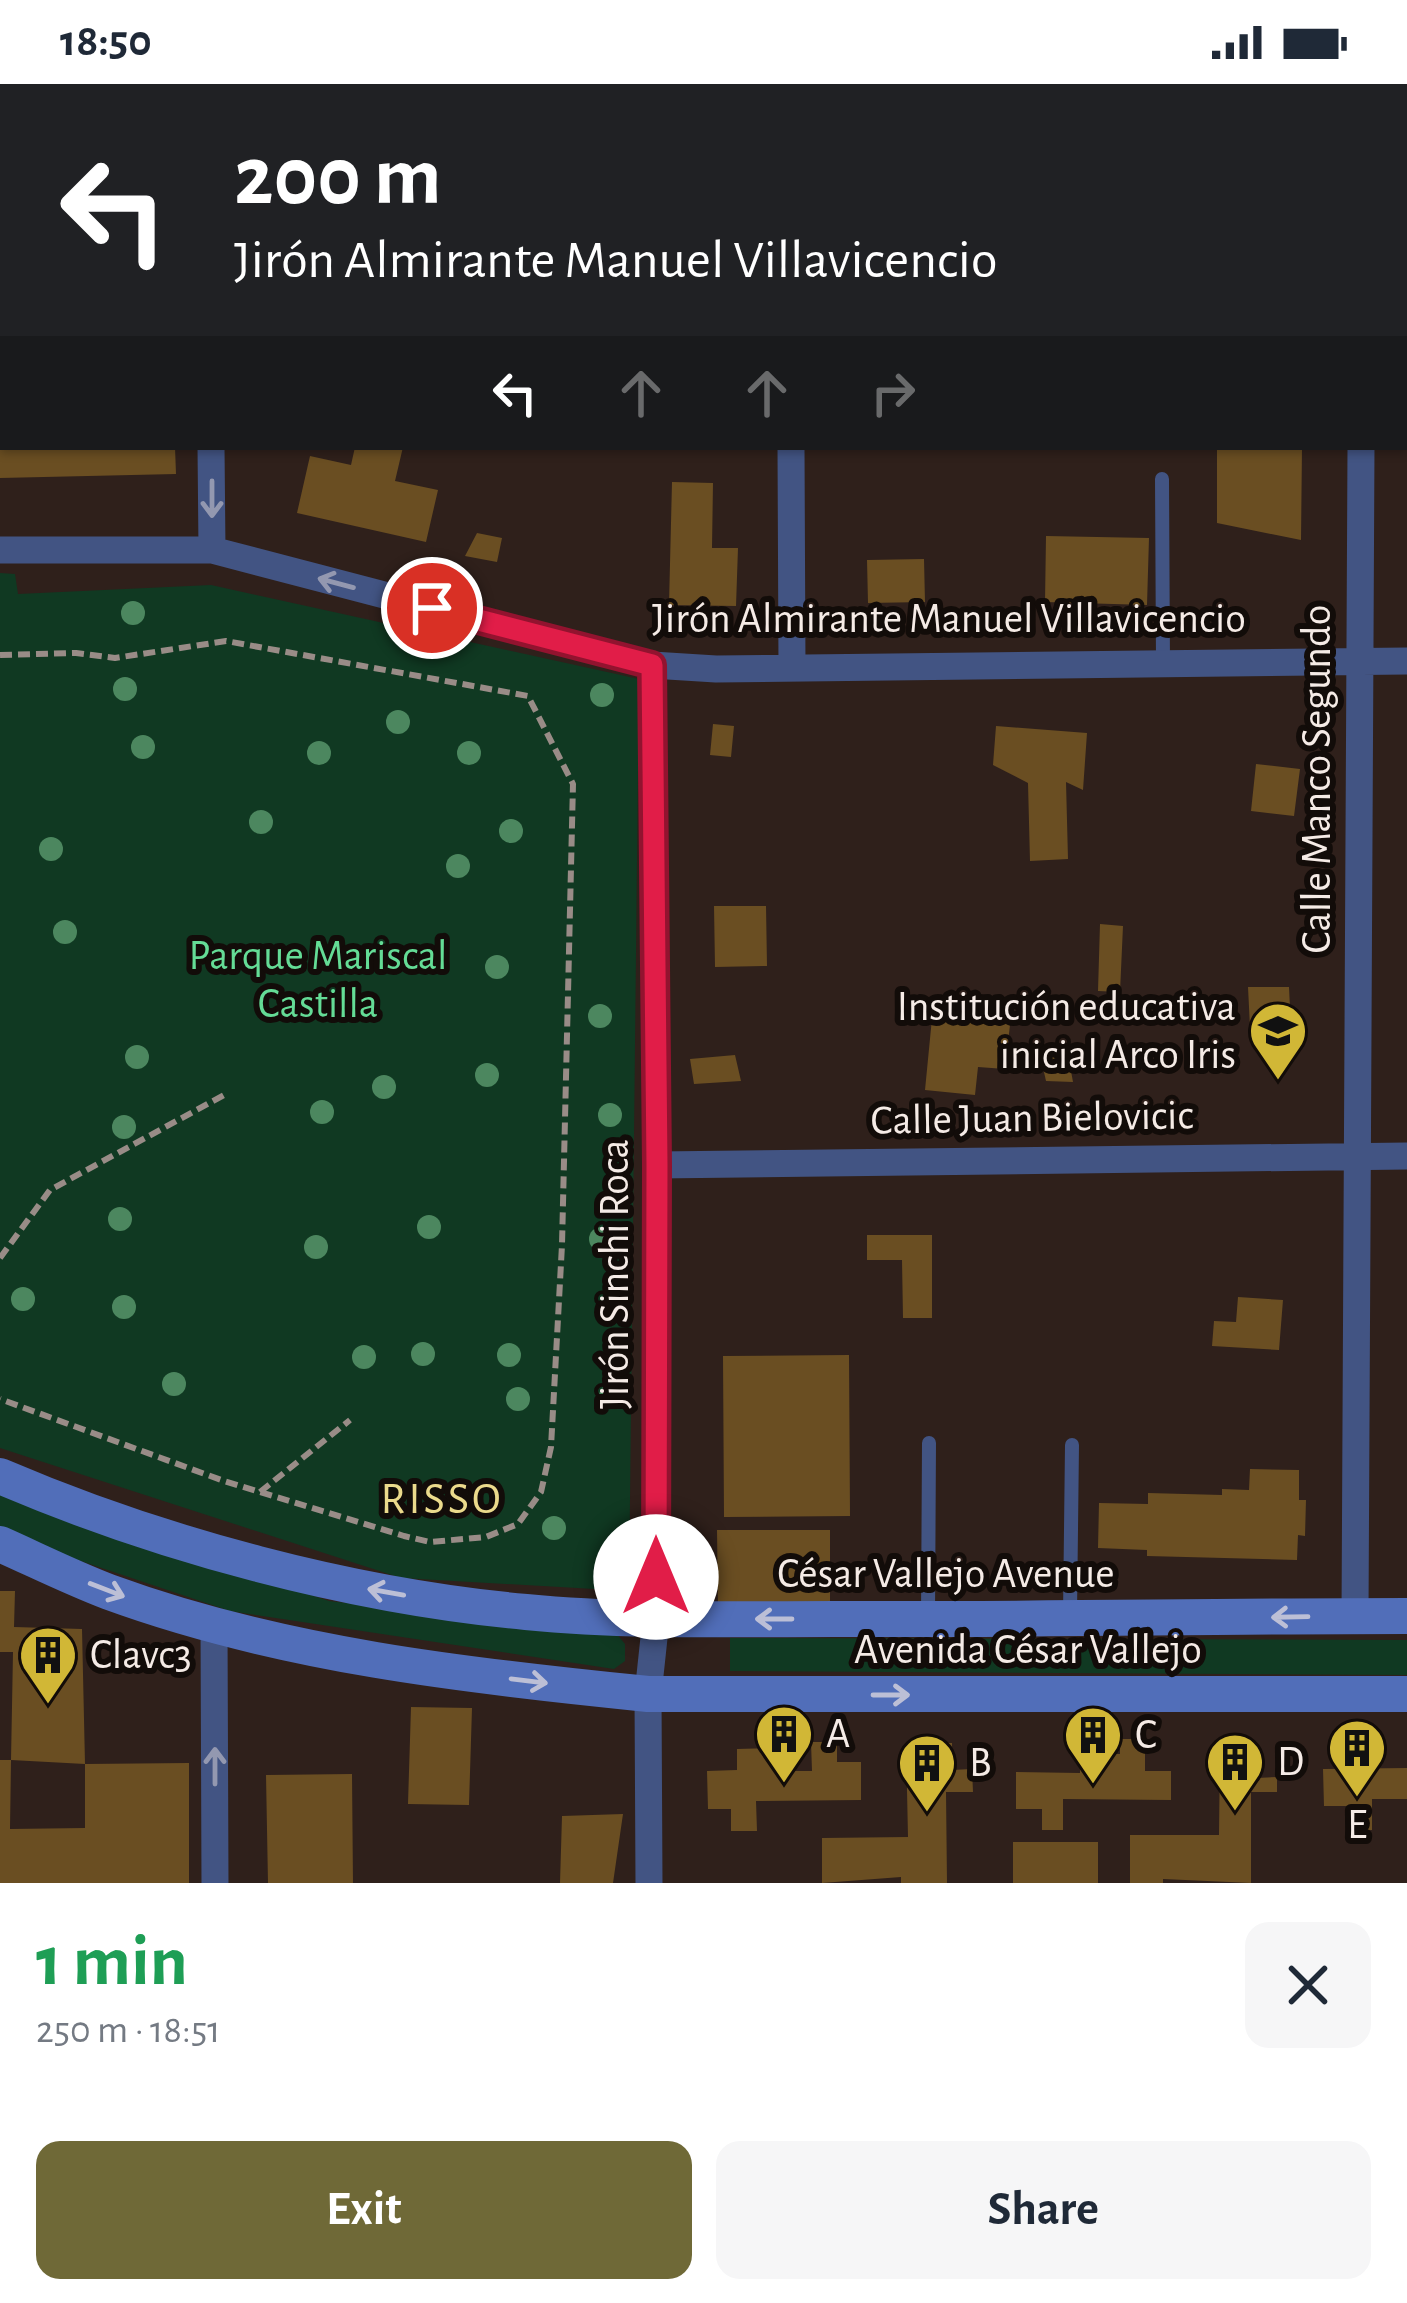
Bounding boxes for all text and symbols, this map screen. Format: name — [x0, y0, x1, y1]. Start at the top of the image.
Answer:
text: 18:50 — [60, 19, 152, 64]
icon: left — [36, 132, 192, 288]
text: 200 m — [234, 136, 442, 220]
text: Jirón Almirante Manuel Villavicencio — [234, 234, 997, 288]
icon: left — [482, 360, 548, 426]
icon: ahead — [608, 360, 674, 426]
icon: ahead — [734, 360, 800, 426]
icon: right — [860, 360, 926, 426]
one-way arrow — [201, 479, 223, 518]
pin — [381, 557, 483, 659]
one-way arrow — [317, 570, 355, 592]
icon: arrive — [399, 575, 465, 641]
street label: Jirón Almirante Manuel Villavicencio — [652, 598, 1246, 640]
street label: Calle Manco Segundo — [1296, 605, 1338, 953]
park label: Parque Mariscal Castilla — [189, 935, 447, 1025]
place label: Institución educativa inicial Arco Iris — [897, 986, 1236, 1076]
school or university icon: Institución educativa inicial Arco Iris — [1247, 1000, 1309, 1082]
street label: Calle Juan Bielovicic — [870, 1094, 1194, 1142]
street label: Jirón Sinchi Roca — [594, 1139, 636, 1409]
district label: RISSO — [380, 1477, 504, 1522]
position arrow — [593, 1514, 719, 1640]
street label: César Vallejo Avenue — [777, 1553, 1115, 1595]
one-way arrow — [367, 1580, 406, 1602]
one-way arrow — [88, 1581, 125, 1602]
one-way arrow — [1271, 1605, 1310, 1628]
one-way arrow — [755, 1608, 794, 1630]
building icon: Clavc3 — [17, 1624, 79, 1706]
street label: Avenida César Vallejo — [854, 1629, 1202, 1671]
place label: Clavc3 — [90, 1634, 192, 1676]
one-way arrow — [509, 1671, 548, 1693]
one-way arrow — [871, 1684, 910, 1706]
building icon: A — [753, 1703, 815, 1785]
building icon: C — [1062, 1704, 1124, 1786]
place label: A — [826, 1713, 850, 1755]
place label: C — [1135, 1714, 1157, 1756]
building icon: E — [1326, 1717, 1388, 1799]
building icon: D — [1204, 1731, 1266, 1813]
building icon: B — [896, 1732, 958, 1814]
place label: D — [1277, 1741, 1304, 1783]
place label: B — [969, 1742, 992, 1784]
one-way arrow — [204, 1747, 226, 1786]
place label: E — [1347, 1804, 1367, 1846]
button: close — [1245, 1922, 1371, 2048]
text: 1 min — [36, 1926, 188, 1998]
text: 250 m · 18:51 — [36, 2011, 221, 2050]
button: Exit — [36, 2141, 692, 2279]
button: Share — [716, 2141, 1371, 2279]

